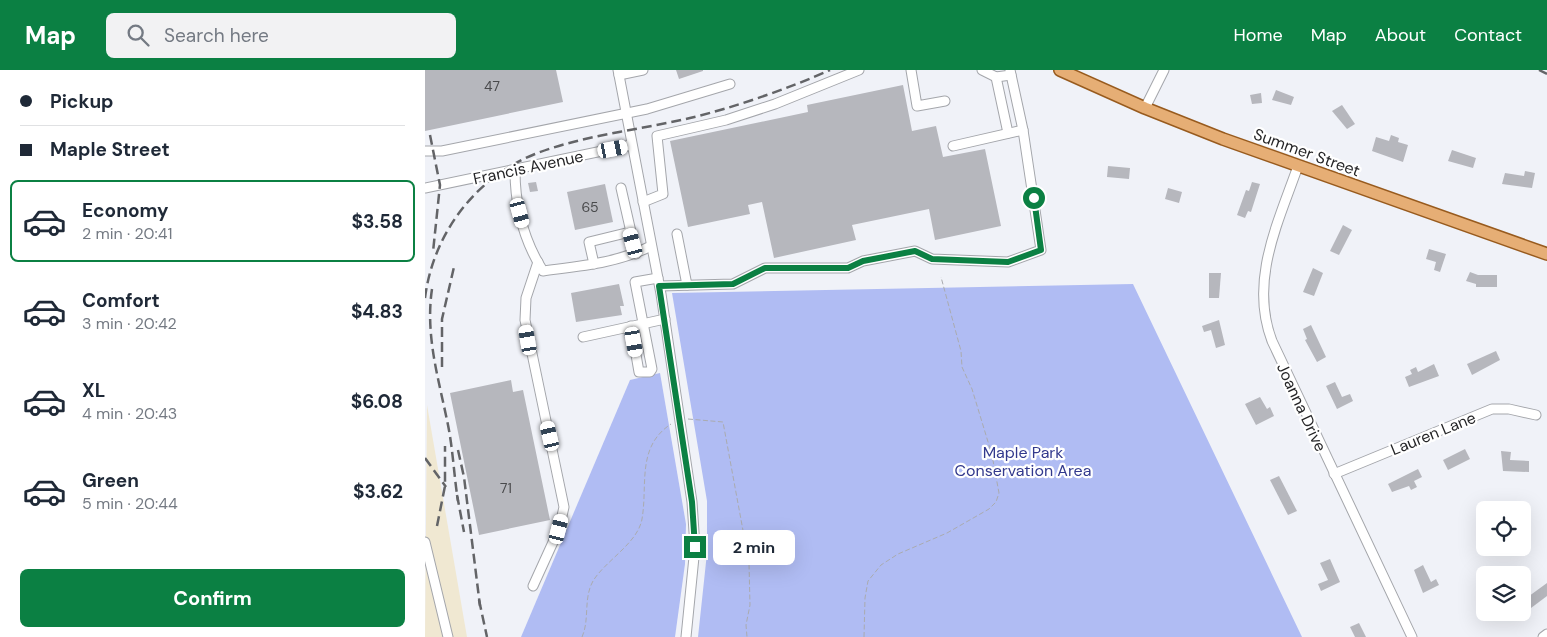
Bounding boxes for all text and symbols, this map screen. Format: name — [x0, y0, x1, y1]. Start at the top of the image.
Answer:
search box — [106, 13, 456, 58]
text: Map — [25, 20, 76, 51]
icon: search — [124, 21, 152, 49]
text: Search here — [164, 23, 269, 48]
text: Home — [1233, 23, 1283, 47]
text: Map — [1311, 23, 1347, 47]
text: About — [1375, 23, 1426, 47]
text: Contact — [1454, 23, 1522, 47]
house number: 47 — [484, 77, 500, 95]
text: Pickup — [50, 89, 114, 114]
street label: Summer Street — [1251, 124, 1363, 181]
text: Maple Street — [50, 137, 170, 162]
car — [596, 139, 629, 159]
street label: Francis Avenue — [471, 146, 585, 189]
route start — [1023, 187, 1045, 209]
car — [508, 197, 531, 229]
text: Economy — [82, 198, 169, 223]
house number: 65 — [581, 198, 599, 216]
icon: car — [22, 199, 67, 244]
text: $3.58 — [351, 209, 403, 234]
text: 2 min · 20:41 — [82, 223, 172, 244]
car — [621, 227, 644, 259]
text: Comfort — [82, 288, 160, 313]
icon: car — [22, 289, 67, 334]
text: $4.83 — [351, 299, 403, 324]
text: 3 min · 20:42 — [82, 313, 177, 334]
car — [518, 324, 537, 356]
car — [624, 326, 643, 358]
street label: Joanna Drive — [1272, 360, 1331, 455]
text: XL — [82, 378, 105, 403]
icon: car — [22, 379, 67, 424]
text: $6.08 — [351, 389, 403, 414]
text: 4 min · 20:43 — [82, 403, 177, 424]
street label: Lauren Lane — [1388, 407, 1479, 460]
car — [539, 420, 560, 452]
park label: Maple Park Conservation Area — [955, 442, 1091, 481]
text: Green — [82, 468, 139, 493]
icon: car — [22, 469, 67, 514]
text: $3.62 — [353, 479, 403, 504]
house number: 71 — [500, 479, 512, 497]
text: 5 min · 20:44 — [82, 493, 178, 514]
map controls — [1476, 501, 1531, 621]
button: locate — [1476, 501, 1531, 556]
car — [548, 513, 569, 545]
callout: 2 min — [713, 530, 795, 564]
route end — [684, 536, 706, 558]
text: 2 min — [733, 537, 775, 558]
button: layers — [1476, 566, 1531, 621]
button: Confirm — [20, 569, 405, 627]

